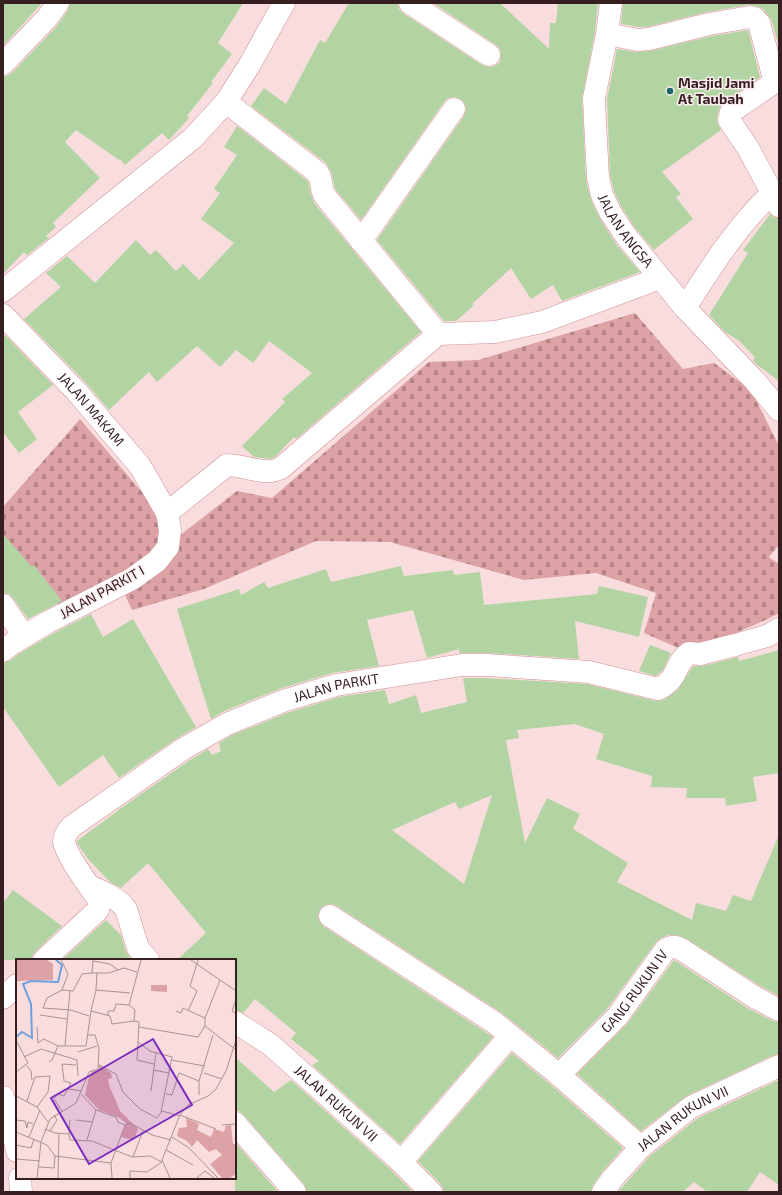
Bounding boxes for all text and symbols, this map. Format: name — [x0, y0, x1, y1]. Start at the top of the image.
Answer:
place label: Masjid Jami At Taubah — [678, 74, 754, 107]
marker: Masjid Jami At Taubah — [665, 86, 675, 96]
street label: JALAN ANGSA — [595, 191, 657, 271]
street label: JALAN MAKAM — [54, 368, 128, 449]
street label: JALAN PARKIT I — [57, 561, 147, 622]
street label: JALAN PARKIT — [291, 669, 380, 705]
street label: GANG RUKUN IV — [597, 946, 671, 1036]
inset map — [16, 959, 236, 1179]
street label: JALAN RUKUN VII — [291, 1061, 382, 1145]
street label: JALAN RUKUN VII — [634, 1082, 731, 1155]

